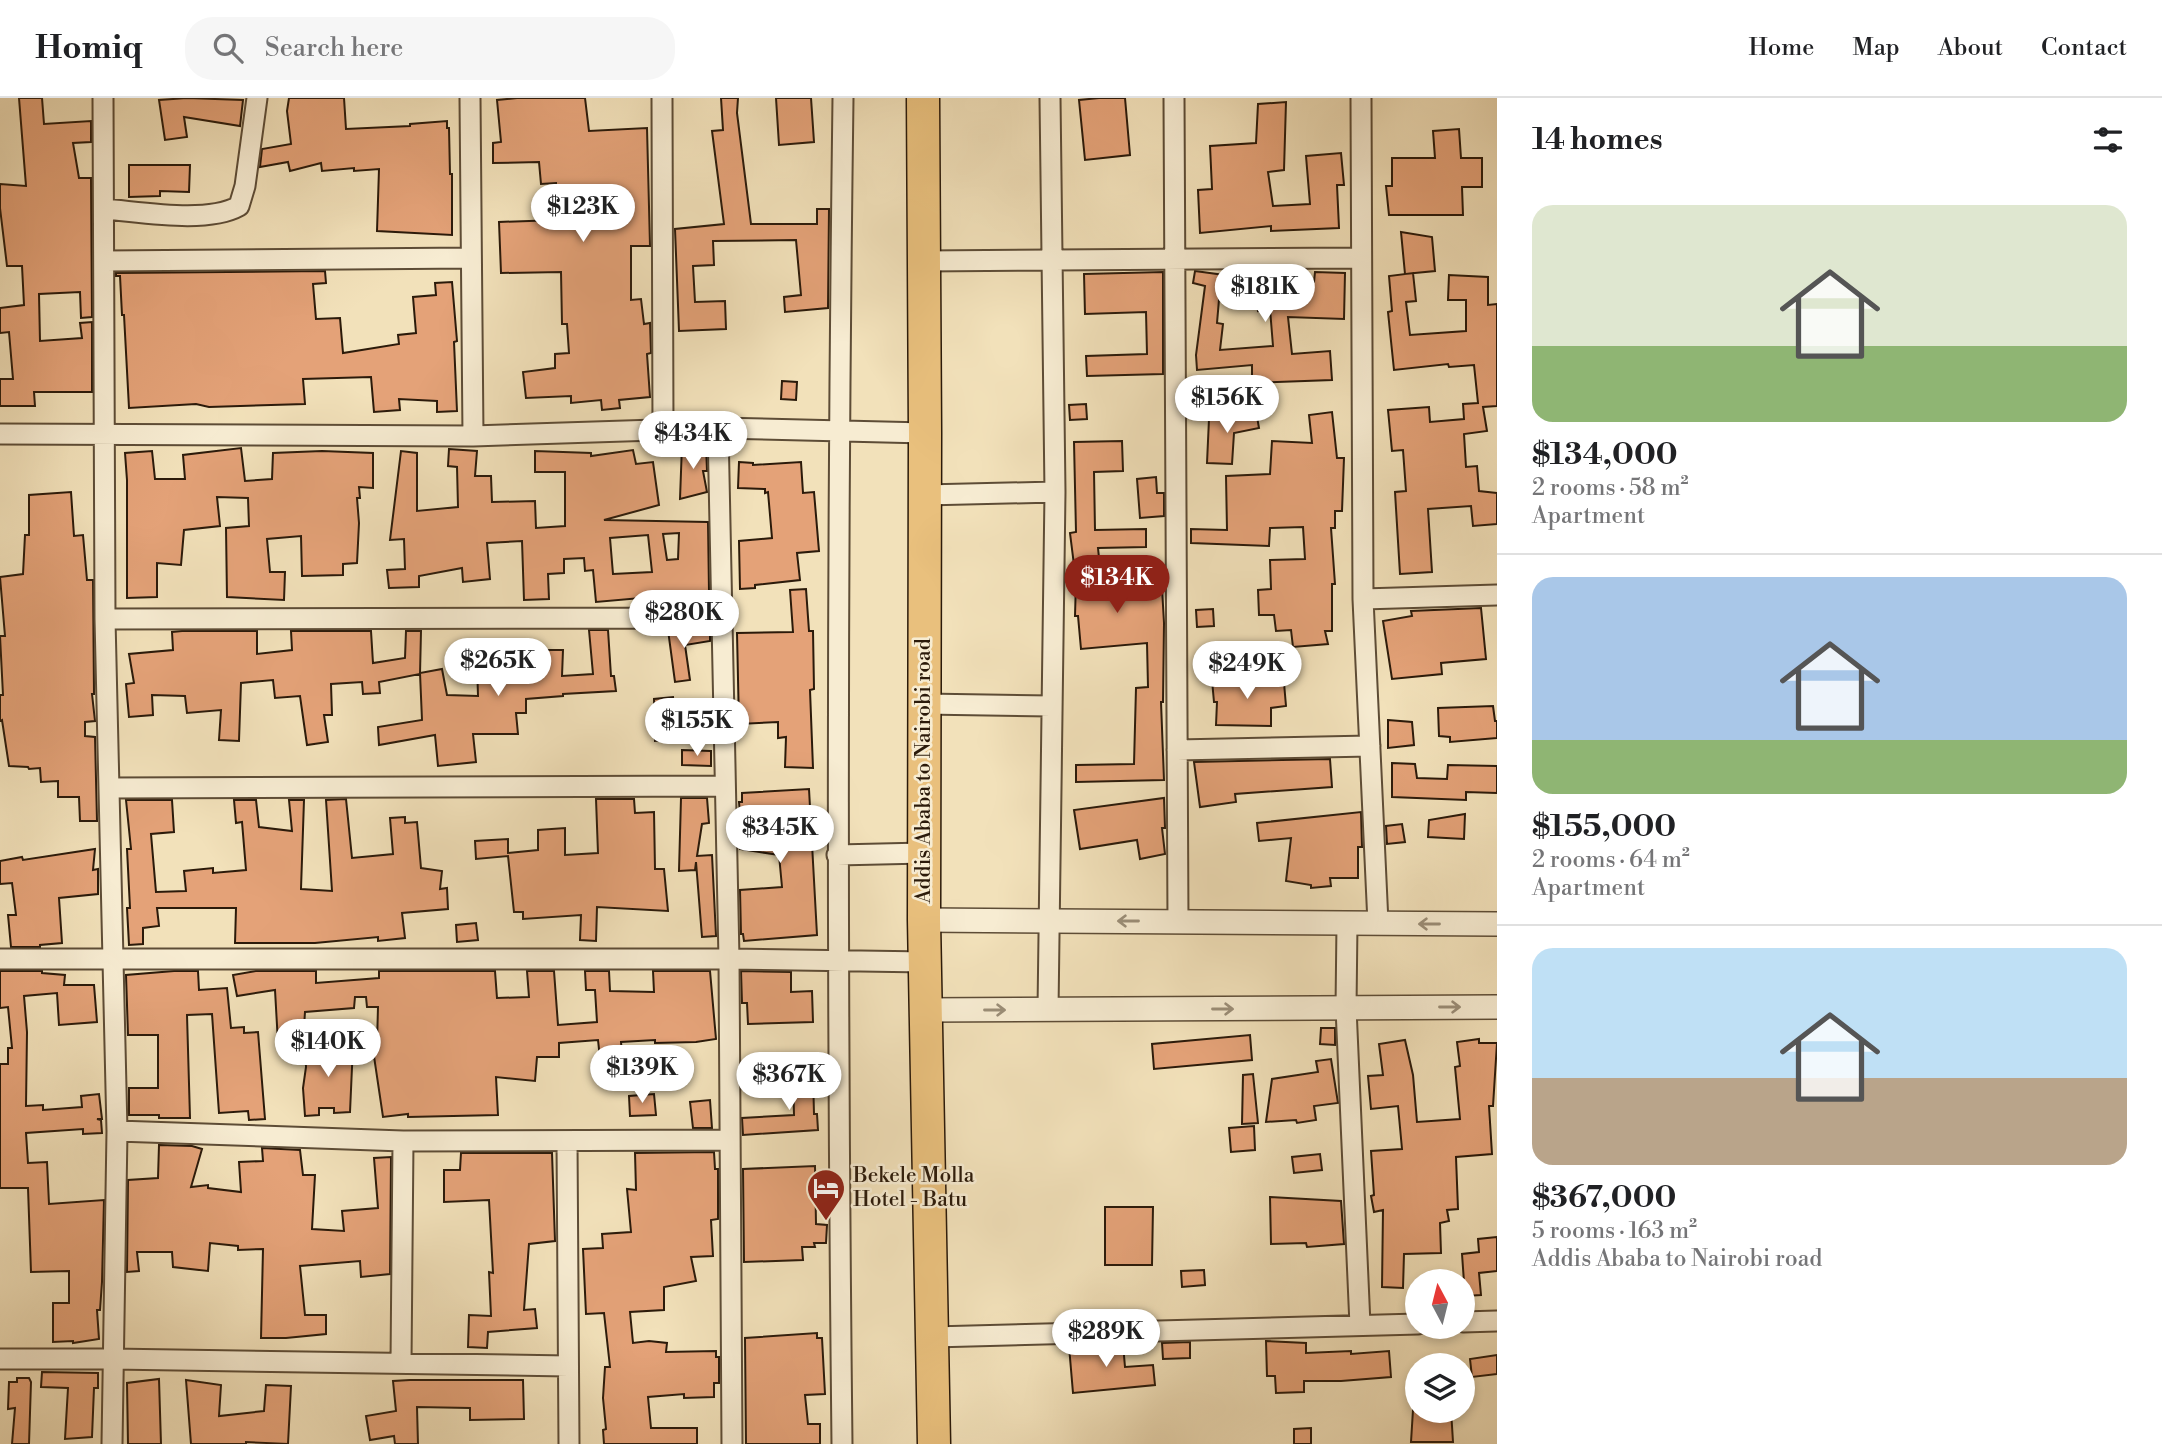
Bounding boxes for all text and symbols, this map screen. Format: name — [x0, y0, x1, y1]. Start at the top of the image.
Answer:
search box — [185, 17, 675, 80]
text: Homiq — [35, 28, 143, 69]
icon: search — [209, 29, 247, 67]
text: Search here — [265, 32, 403, 64]
text: Home — [1749, 33, 1814, 63]
text: Map — [1852, 33, 1900, 63]
text: About — [1938, 33, 2003, 63]
text: Contact — [2041, 33, 2127, 63]
text: 14 homes — [1532, 121, 1663, 159]
icon: filters — [2089, 121, 2127, 159]
pin: $123K — [534, 184, 632, 244]
text: $123K — [547, 193, 619, 221]
icon: home — [1767, 251, 1893, 377]
pin: $181K — [1216, 264, 1314, 324]
text: $181K — [1231, 273, 1299, 301]
pin: $156K — [1178, 376, 1276, 435]
text: $156K — [1191, 384, 1263, 412]
pin: $434K — [644, 412, 742, 471]
text: $434K — [654, 420, 732, 448]
text: $134,000 — [1532, 436, 1678, 474]
text: 2 rooms · 58 m² — [1532, 474, 1689, 502]
text: Apartment — [1532, 502, 1645, 530]
pin: $134K — [1068, 556, 1166, 615]
text: $134K — [1081, 564, 1153, 592]
pin: $280K — [635, 590, 733, 650]
text: $280K — [645, 599, 723, 627]
icon: home — [1767, 623, 1893, 749]
pin: $265K — [449, 638, 547, 698]
street label: Addis Ababa to Nairobi road — [911, 638, 937, 905]
pin: $249K — [1198, 642, 1296, 701]
text: $265K — [460, 647, 536, 675]
text: $249K — [1209, 650, 1285, 678]
pin: $155K — [648, 698, 746, 758]
text: $155K — [661, 707, 733, 735]
pin: $345K — [731, 806, 829, 865]
text: $155,000 — [1532, 808, 1676, 846]
text: $345K — [742, 814, 818, 842]
text: 2 rooms · 64 m² — [1532, 846, 1690, 874]
text: Apartment — [1532, 874, 1645, 902]
one-way arrow — [1117, 914, 1140, 928]
one-way arrow — [1418, 917, 1441, 931]
icon: home — [1767, 994, 1893, 1120]
one-way arrow — [1438, 1000, 1461, 1014]
one-way arrow — [1211, 1002, 1234, 1016]
one-way arrow — [983, 1003, 1006, 1017]
pin: $140K — [279, 1020, 377, 1079]
text: $140K — [291, 1028, 365, 1056]
pin: $139K — [593, 1046, 691, 1105]
pin: $367K — [740, 1052, 838, 1112]
text: $139K — [606, 1054, 678, 1082]
text: $367K — [752, 1061, 826, 1089]
place label: Bekele Molla Hotel - Batu — [852, 1163, 975, 1213]
hotel icon: Bekele Molla Hotel - Batu — [805, 1167, 847, 1222]
text: $367,000 — [1532, 1179, 1676, 1217]
text: 5 rooms · 163 m² — [1532, 1217, 1697, 1245]
text: Addis Ababa to Nairobi road — [1532, 1245, 1822, 1273]
north arrow — [1405, 1269, 1475, 1339]
map controls — [1405, 1269, 1475, 1423]
pin: $289K — [1057, 1310, 1155, 1369]
text: $289K — [1068, 1318, 1144, 1346]
button: layers — [1405, 1353, 1475, 1423]

